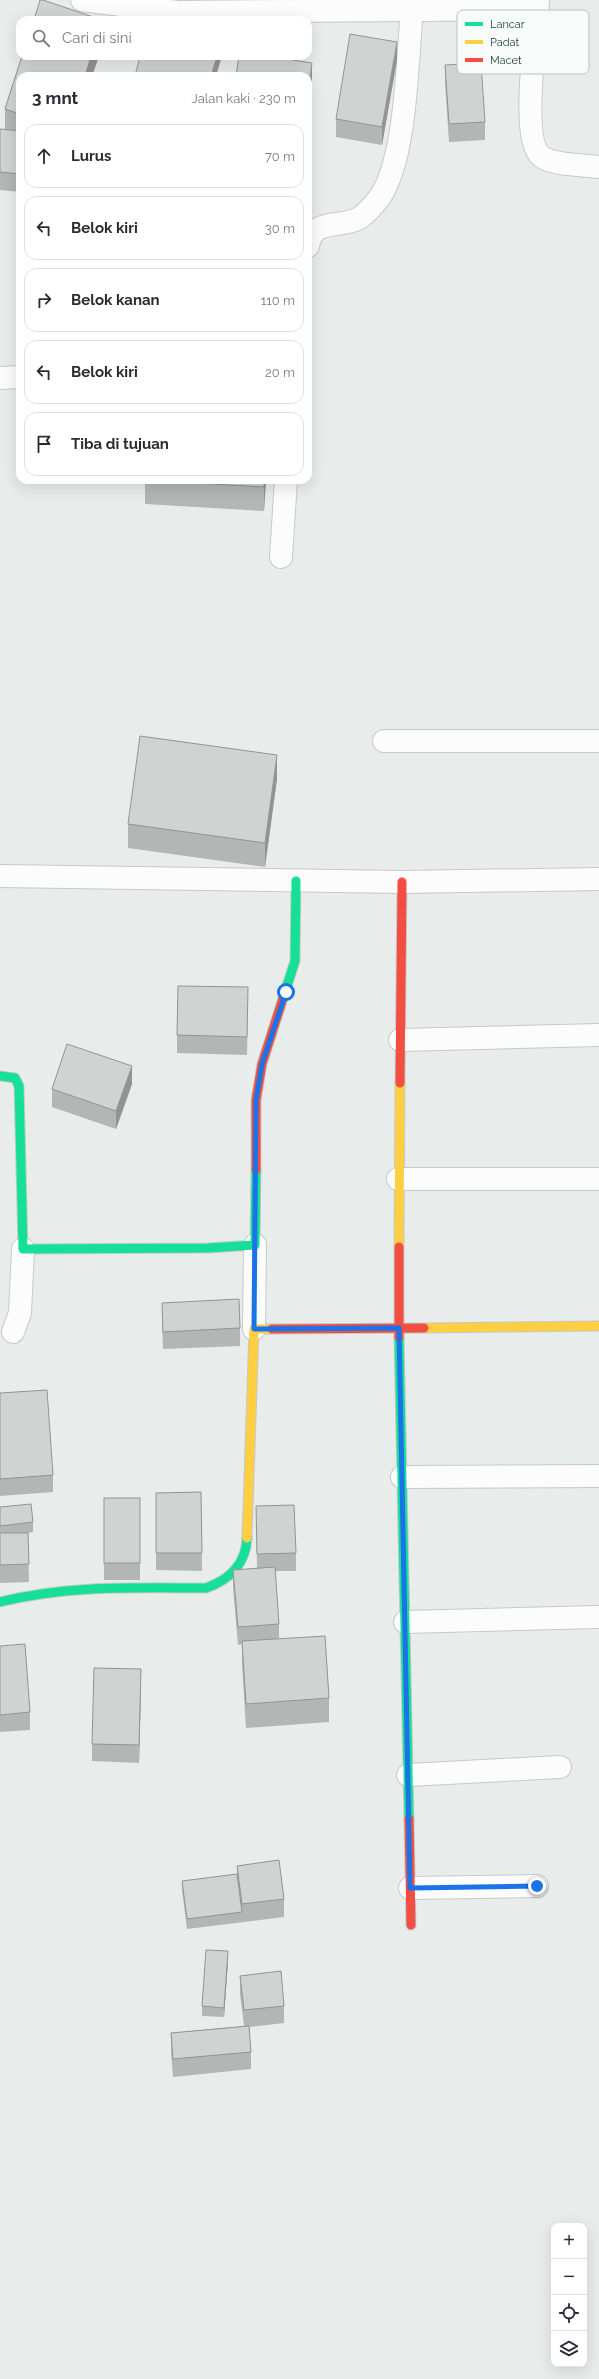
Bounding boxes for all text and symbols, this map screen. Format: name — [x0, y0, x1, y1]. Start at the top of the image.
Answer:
legend — [457, 10, 589, 74]
search box — [16, 16, 312, 60]
text: Lancar — [490, 18, 525, 31]
icon: search — [30, 27, 52, 49]
text: Cari di sini — [62, 29, 132, 47]
text: Padat — [490, 36, 520, 49]
text: Macet — [490, 54, 522, 67]
text: 3 mnt — [32, 88, 78, 108]
text: Jalan kaki · 230 m — [192, 91, 296, 106]
icon: ahead — [33, 145, 55, 167]
text: Lurus — [71, 147, 112, 165]
text: 70 m — [265, 149, 295, 164]
icon: left — [33, 217, 55, 239]
text: Belok kiri — [71, 219, 138, 237]
text: 30 m — [265, 221, 295, 236]
icon: right — [33, 289, 55, 311]
text: Belok kanan — [71, 291, 160, 309]
text: 110 m — [261, 293, 295, 308]
icon: left — [33, 361, 55, 383]
text: Belok kiri — [71, 363, 138, 381]
text: 20 m — [265, 365, 295, 380]
icon: arrive — [33, 433, 55, 455]
text: Tiba di tujuan — [71, 435, 169, 453]
route start — [277, 983, 295, 1001]
route end — [528, 1877, 546, 1895]
map controls — [551, 2223, 587, 2367]
button: + — [551, 2223, 587, 2259]
button: − — [551, 2259, 587, 2295]
button: locate — [551, 2295, 587, 2331]
button: layers — [551, 2331, 587, 2367]

